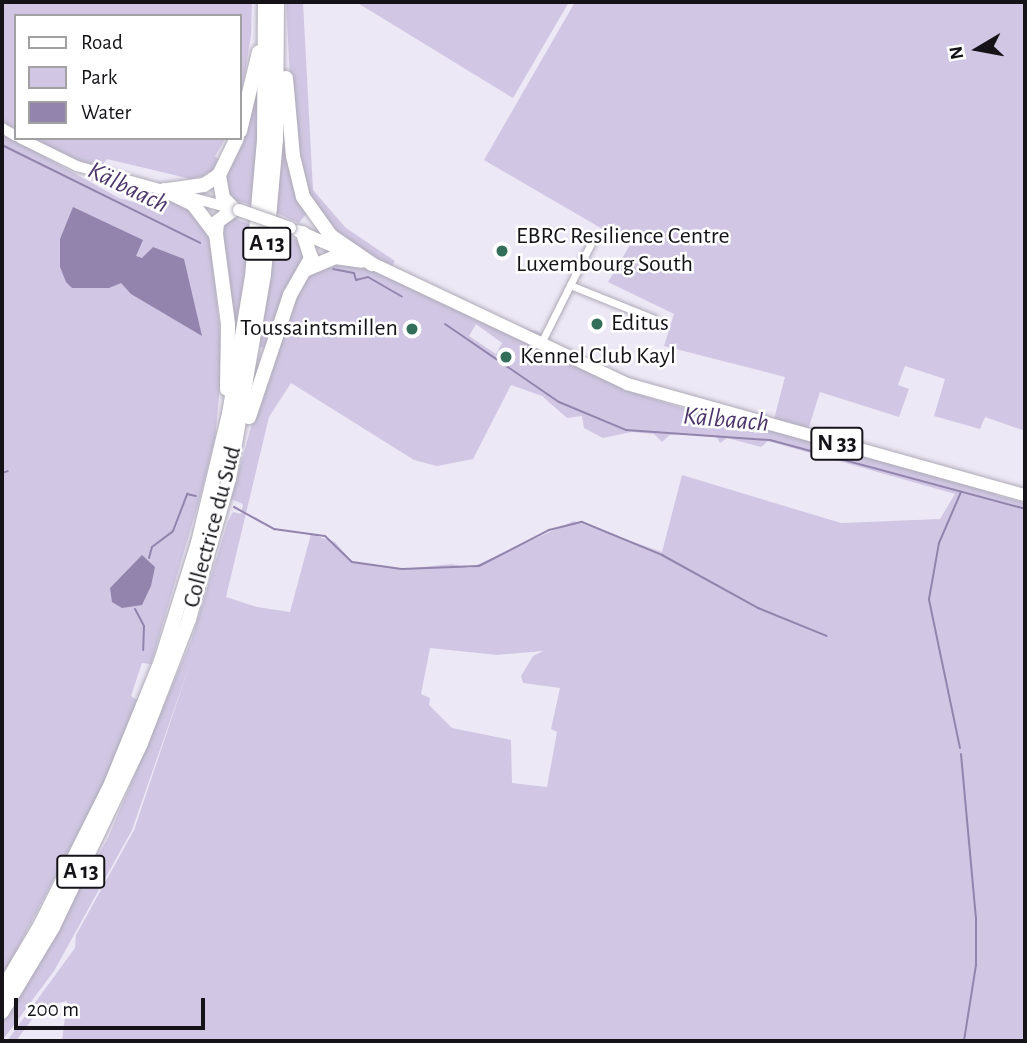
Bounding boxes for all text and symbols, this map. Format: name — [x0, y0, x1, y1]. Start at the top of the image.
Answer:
legend — [14, 14, 242, 140]
north arrow — [943, 14, 1013, 84]
text: Road — [81, 32, 123, 53]
text: N — [946, 45, 967, 61]
text: Park — [81, 67, 117, 88]
text: Water — [81, 102, 131, 123]
water label: Kälbaach — [83, 155, 173, 221]
place label: EBRC Resilience Centre Luxembourg South — [516, 223, 730, 279]
road number: A 13 — [241, 224, 293, 264]
marker: EBRC Resilience Centre Luxembourg South — [494, 243, 510, 259]
place label: Editus — [611, 310, 669, 338]
place label: Toussaintsmillen — [240, 315, 398, 343]
marker: Editus — [589, 316, 605, 332]
marker: Toussaintsmillen — [404, 321, 420, 337]
place label: Kennel Club Kayl — [520, 343, 676, 371]
marker: Kennel Club Kayl — [498, 349, 514, 365]
water label: Kälbaach — [682, 401, 770, 439]
road number: N 33 — [809, 424, 865, 464]
street label: Collectrice du Sud — [178, 443, 248, 611]
road number: A 13 — [55, 852, 107, 892]
scale bar — [18, 984, 208, 1028]
text: 200 m — [27, 999, 79, 1020]

